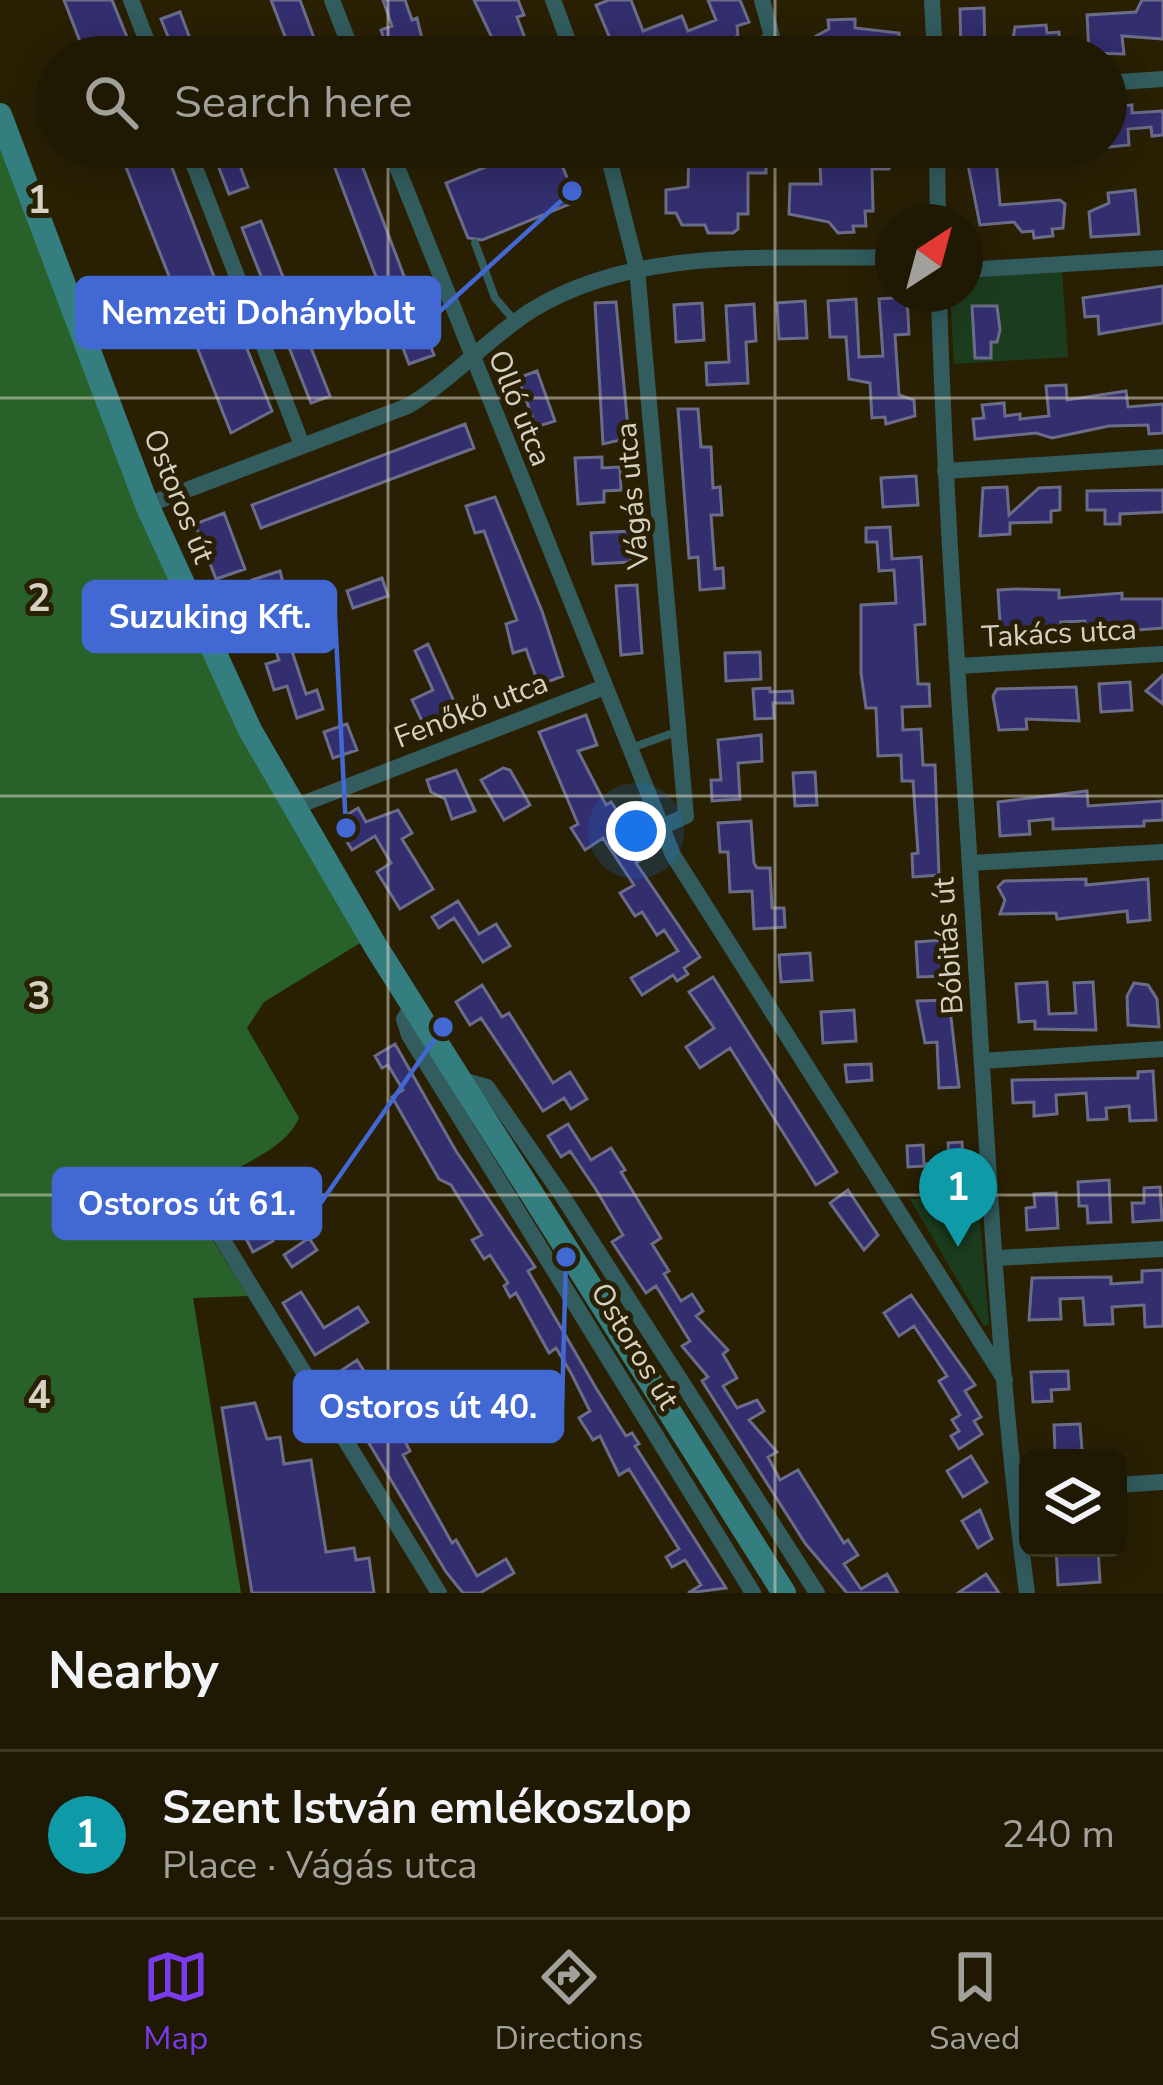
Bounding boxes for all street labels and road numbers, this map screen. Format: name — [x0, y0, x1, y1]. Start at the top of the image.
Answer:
street label: Olló utca — [478, 344, 561, 472]
street label: Vágás utca — [606, 421, 659, 572]
street label: Ostoros út — [133, 423, 224, 570]
street label: Takács utca — [980, 609, 1138, 658]
street label: Fenőkő utca — [388, 662, 554, 759]
street label: Bóbitás út — [923, 876, 974, 1016]
street label: Ostoros út — [581, 1275, 689, 1418]

